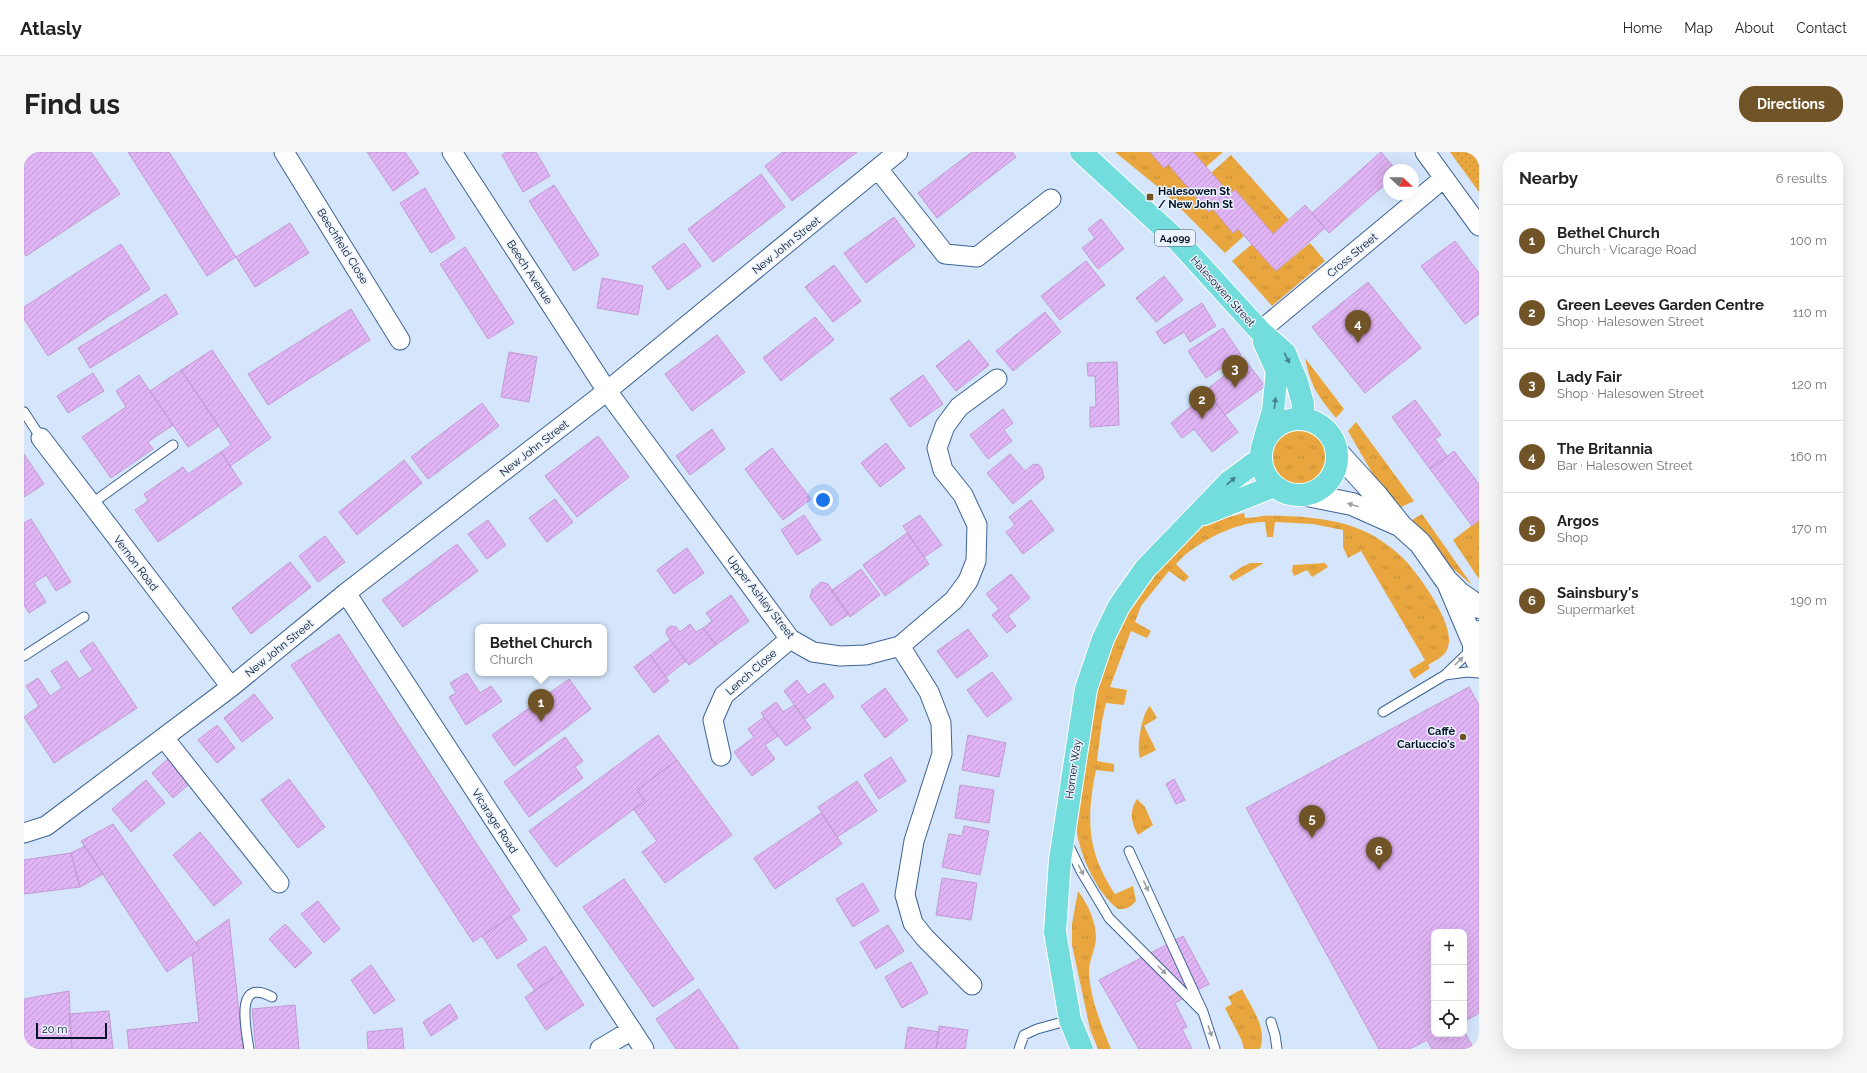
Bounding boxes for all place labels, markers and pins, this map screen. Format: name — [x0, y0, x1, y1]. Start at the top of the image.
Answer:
place label: Halesowen St / New John St — [1158, 185, 1234, 211]
marker: Halesowen St / New John St — [1145, 192, 1155, 202]
pin: 4 — [1345, 310, 1371, 343]
pin: 3 — [1222, 355, 1248, 388]
pin: 2 — [1189, 386, 1215, 419]
pin: 1 — [528, 689, 554, 722]
place label: Caffè Carluccio's — [1397, 725, 1456, 751]
marker: Caffè Carluccio's — [1458, 732, 1468, 742]
pin: 5 — [1299, 805, 1325, 838]
pin: 6 — [1366, 837, 1392, 870]

